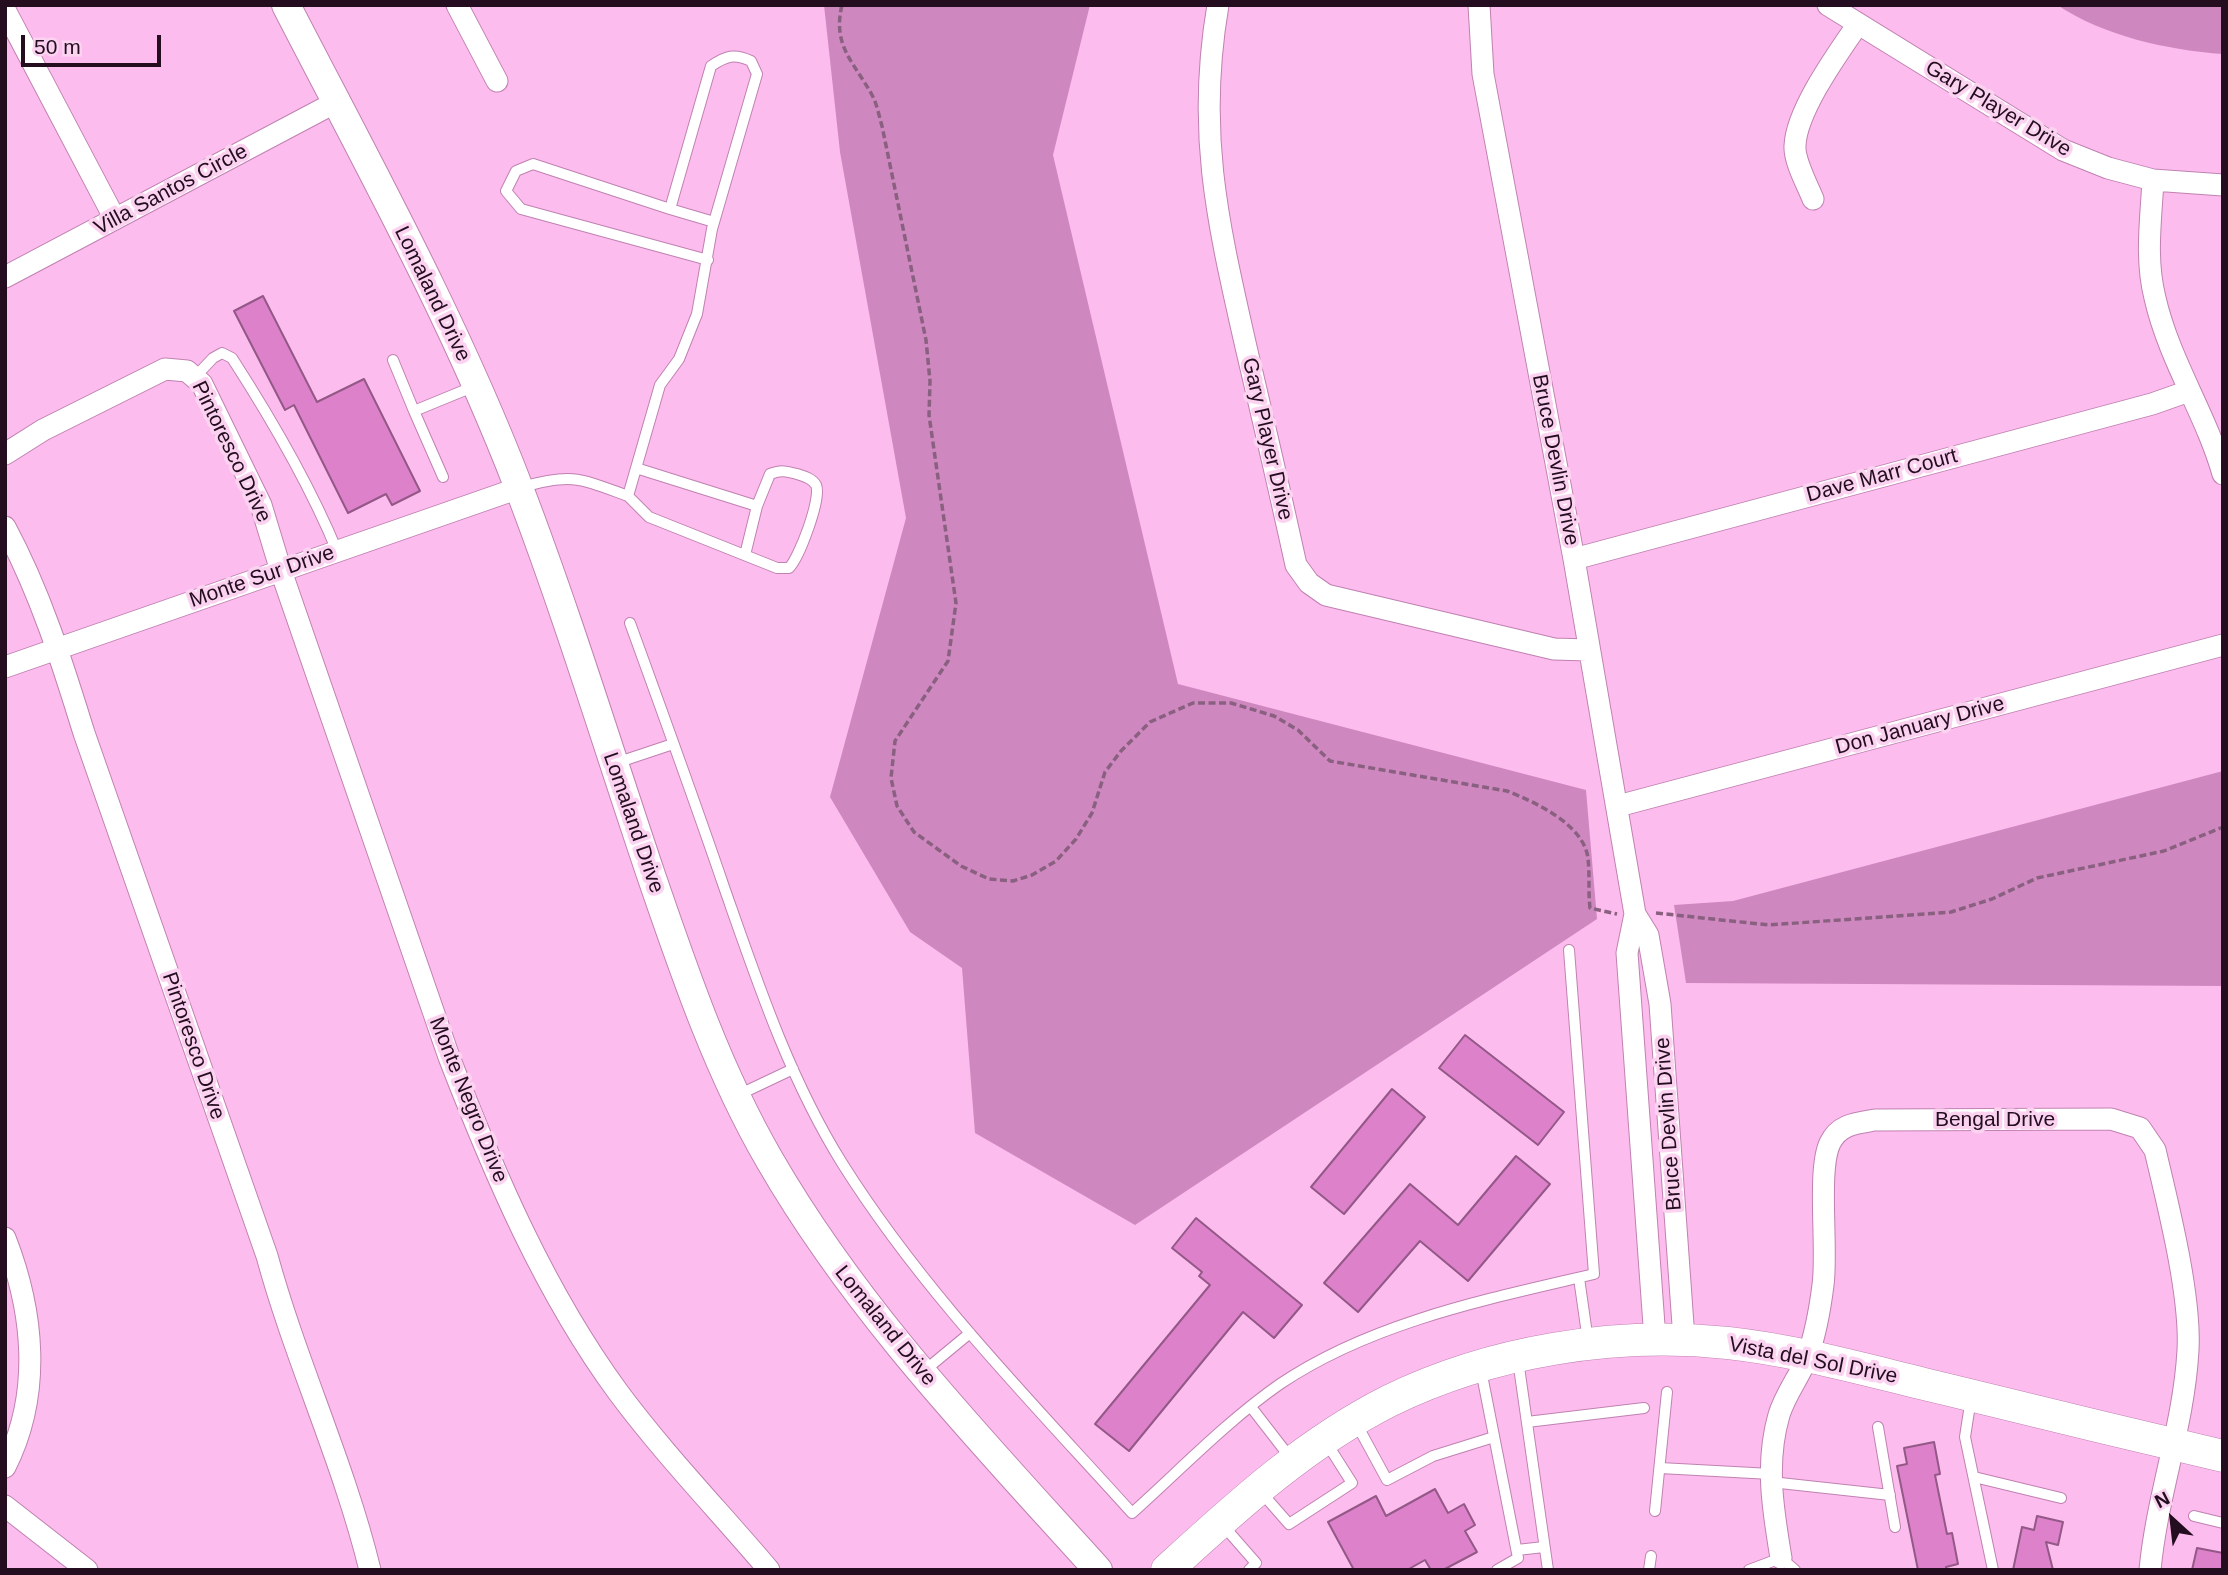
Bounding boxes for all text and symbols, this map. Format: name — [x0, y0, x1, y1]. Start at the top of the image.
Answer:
scale bar — [24, 21, 164, 65]
text: 50 m — [34, 35, 81, 58]
street label: Gary Player Drive — [1920, 56, 2076, 162]
street label: Villa Santos Circle — [90, 139, 252, 241]
street label: Lomaland Drive — [388, 222, 476, 366]
street label: Gary Player Drive — [1236, 355, 1298, 523]
street label: Bruce Devlin Drive — [1526, 372, 1584, 548]
street label: Pintoresco Drive — [186, 377, 276, 527]
street label: Dave Marr Court — [1804, 444, 1960, 508]
street label: Monte Sur Drive — [186, 540, 338, 614]
street label: Don January Drive — [1833, 691, 2007, 761]
street label: Lomaland Drive — [597, 749, 669, 897]
street label: Pintoresco Drive — [156, 969, 230, 1123]
street label: Monte Negro Drive — [423, 1014, 513, 1186]
street label: Bruce Devlin Drive — [1650, 1036, 1688, 1212]
street label: Bengal Drive — [1935, 1107, 2055, 1133]
street label: Lomaland Drive — [829, 1261, 941, 1391]
street label: Vista del Sol Drive — [1727, 1332, 1899, 1390]
north arrow — [2137, 1484, 2207, 1554]
text: N — [2151, 1487, 2173, 1512]

